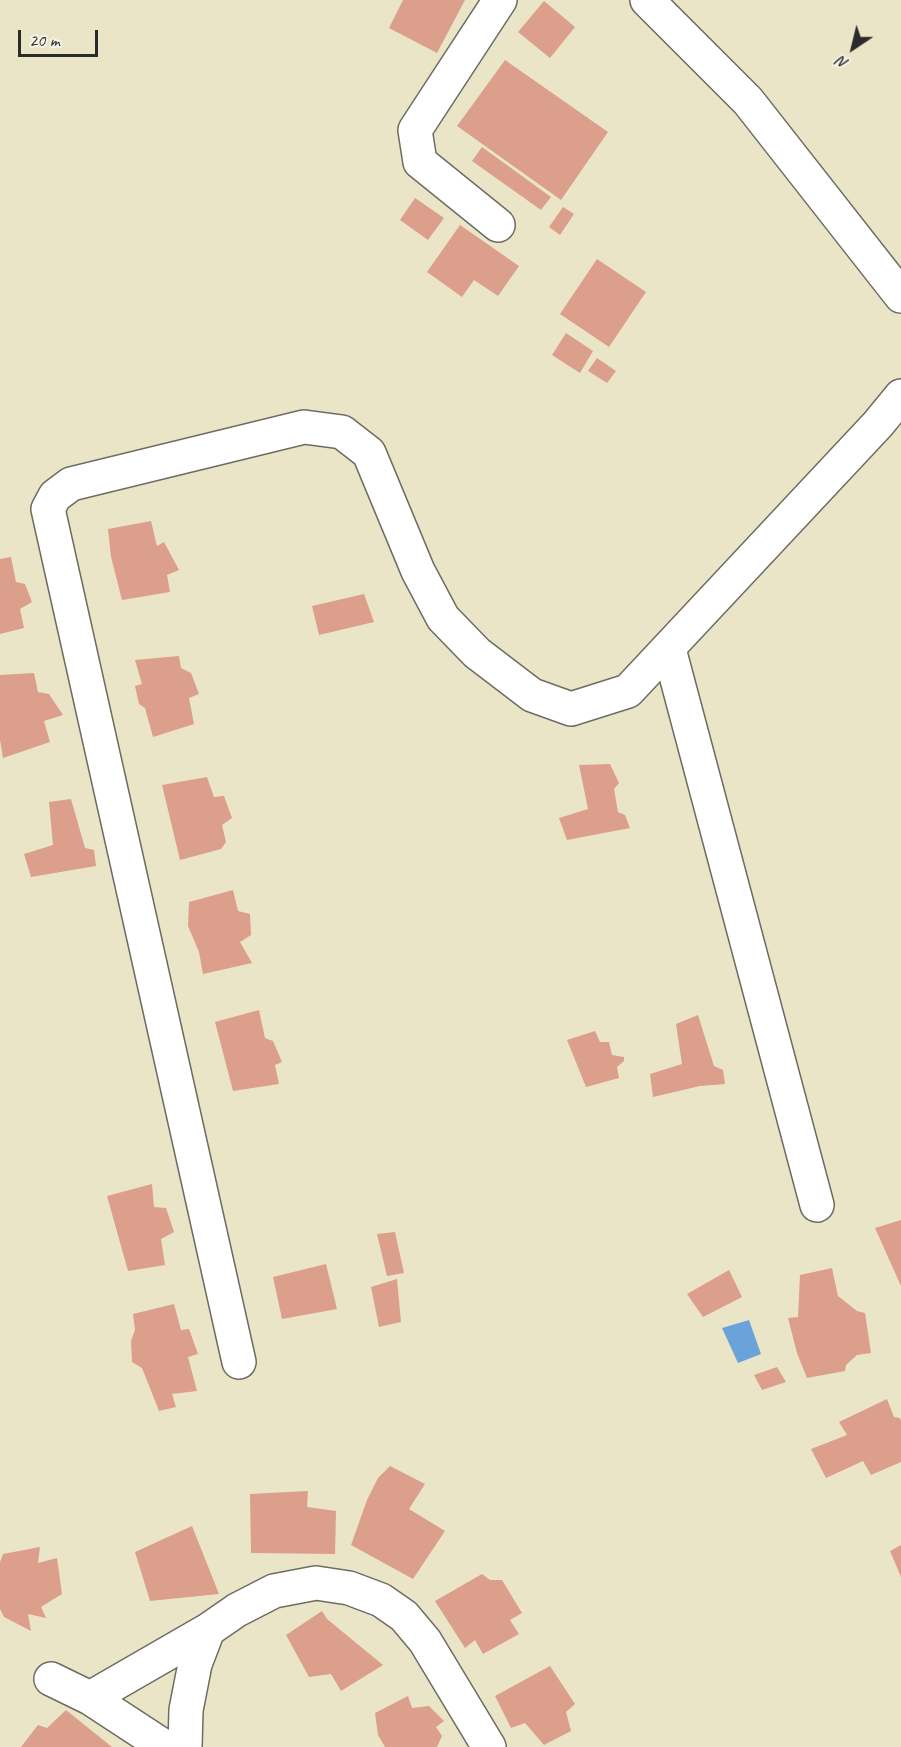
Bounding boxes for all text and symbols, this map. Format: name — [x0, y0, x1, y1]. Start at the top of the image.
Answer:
scale bar — [21, 18, 100, 56]
north arrow — [823, 18, 883, 78]
text: 20 m — [29, 29, 60, 51]
text: N — [833, 52, 852, 74]

